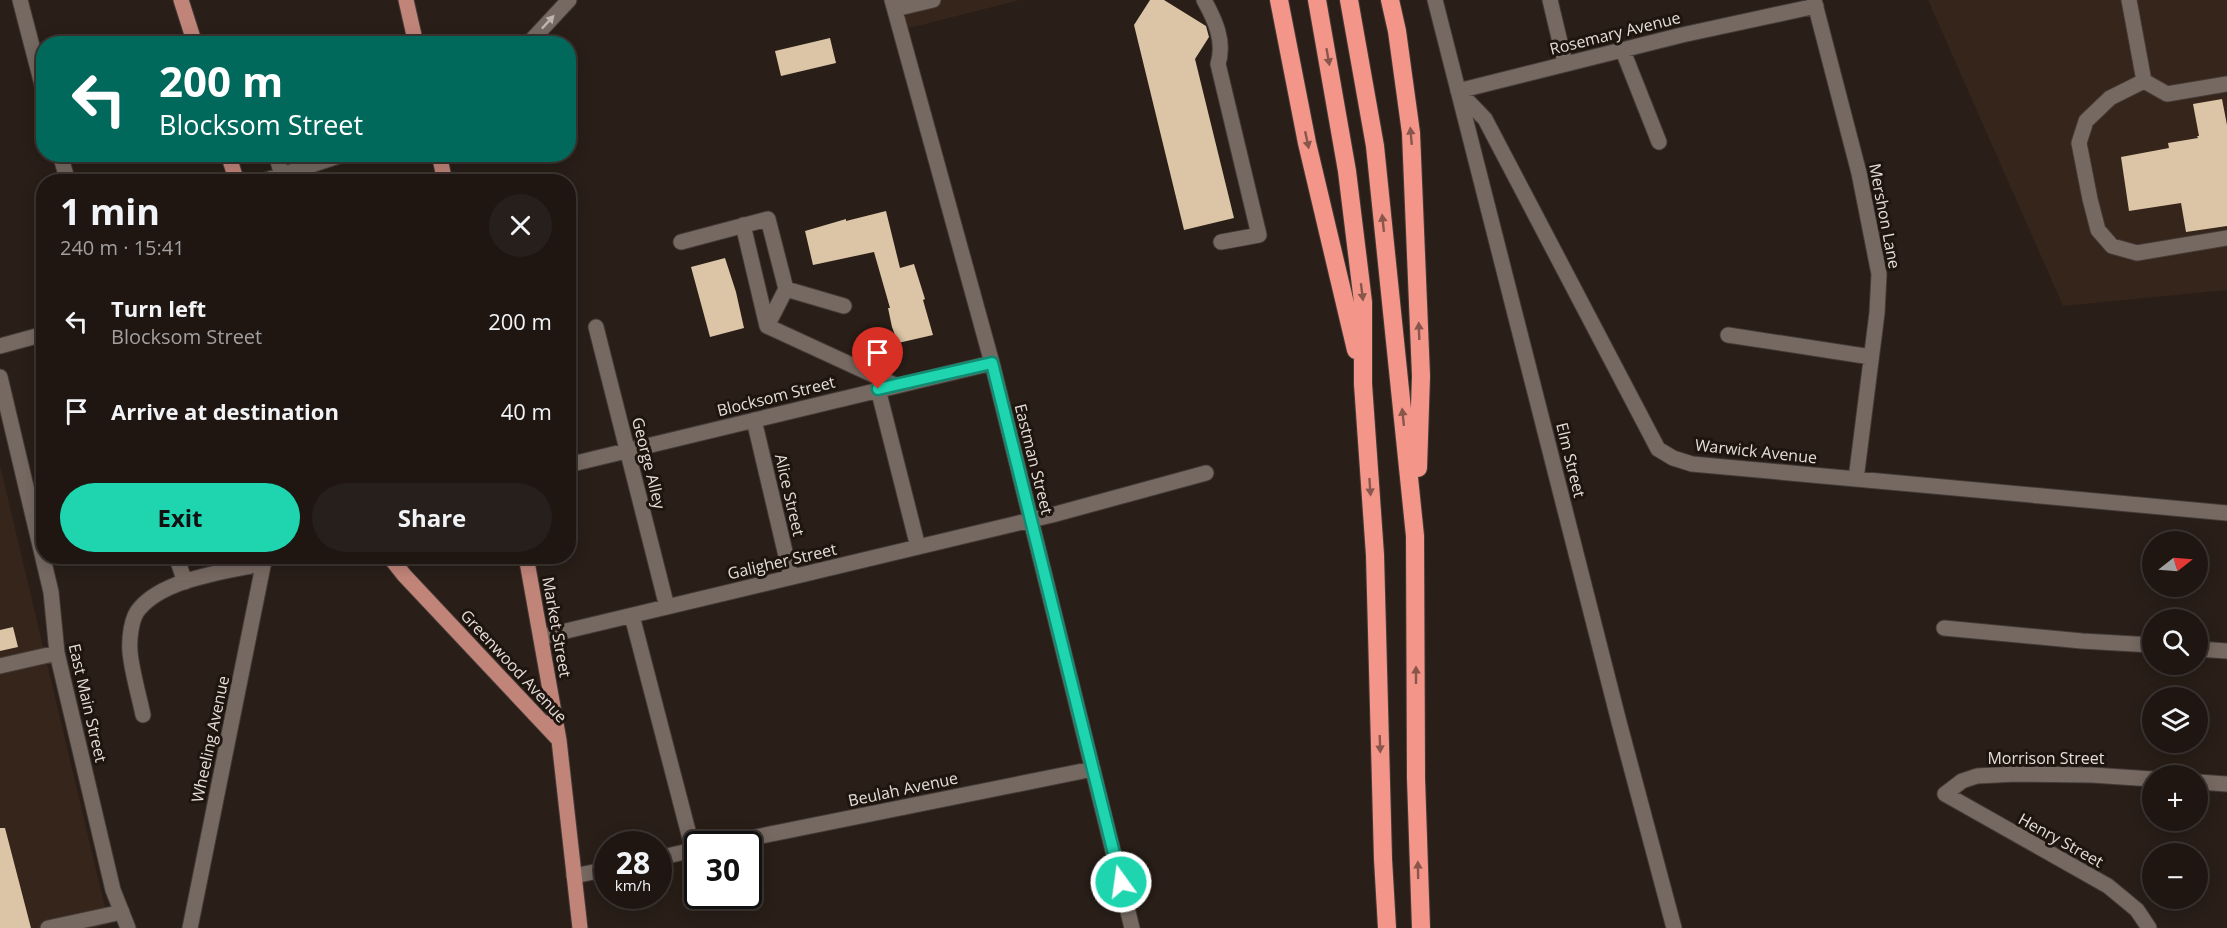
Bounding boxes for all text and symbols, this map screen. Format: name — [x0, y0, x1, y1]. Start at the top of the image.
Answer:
street label: Rosemary Avenue — [1547, 6, 1683, 60]
one-way arrow — [541, 15, 555, 29]
one-way arrow — [1324, 48, 1333, 67]
text: 200 m — [159, 52, 283, 109]
icon: left — [60, 60, 138, 138]
text: Blocksom Street — [159, 106, 363, 143]
one-way arrow — [1406, 126, 1416, 145]
one-way arrow — [1302, 131, 1312, 149]
street label: Mershon Lane — [1864, 161, 1906, 271]
text: 1 min — [60, 187, 160, 236]
button: close — [489, 194, 552, 257]
one-way arrow — [1378, 214, 1388, 233]
text: 240 m · 15:41 — [60, 234, 185, 261]
one-way arrow — [1357, 283, 1366, 302]
text: Turn left — [111, 293, 206, 323]
icon: left — [60, 305, 93, 338]
text: 200 m — [488, 306, 552, 336]
one-way arrow — [1414, 321, 1424, 340]
text: Blocksom Street — [111, 323, 262, 350]
pin — [852, 327, 903, 389]
icon: arrive — [861, 336, 894, 369]
street label: Blocksom Street — [715, 371, 838, 421]
icon: arrive — [60, 395, 93, 428]
text: Arrive at destination — [111, 396, 339, 426]
text: 40 m — [501, 396, 552, 426]
street label: Eastman Street — [1010, 401, 1058, 517]
one-way arrow — [1398, 408, 1408, 427]
street label: George Alley — [627, 415, 671, 512]
street label: Elm Street — [1551, 420, 1591, 500]
street label: Warwick Avenue — [1694, 434, 1818, 468]
street label: Alice Street — [770, 452, 810, 539]
one-way arrow — [1366, 477, 1375, 496]
button: Exit — [60, 483, 300, 552]
button: Share — [312, 483, 552, 552]
north arrow — [2142, 531, 2208, 597]
map controls — [2142, 531, 2208, 909]
street label: Galigher Street — [725, 538, 839, 584]
street label: Market Street — [537, 575, 577, 679]
street label: Greenwood Avenue — [456, 605, 572, 727]
button: search — [2142, 609, 2208, 675]
street label: East Main Street — [64, 641, 112, 765]
one-way arrow — [1411, 665, 1421, 684]
street label: Wheeling Avenue — [186, 674, 234, 804]
button: layers — [2142, 687, 2208, 753]
one-way arrow — [1376, 735, 1385, 754]
street label: Morrison Street — [1987, 747, 2105, 769]
button: + — [2142, 765, 2208, 831]
street label: Beulah Avenue — [846, 767, 960, 811]
street label: Henry Street — [2015, 808, 2108, 873]
speed limit sign: 30 — [684, 831, 762, 909]
text: 28 — [616, 842, 650, 883]
button: − — [2142, 843, 2208, 909]
position arrow — [1089, 850, 1153, 914]
one-way arrow — [1413, 860, 1423, 879]
text: km/h — [615, 875, 651, 895]

